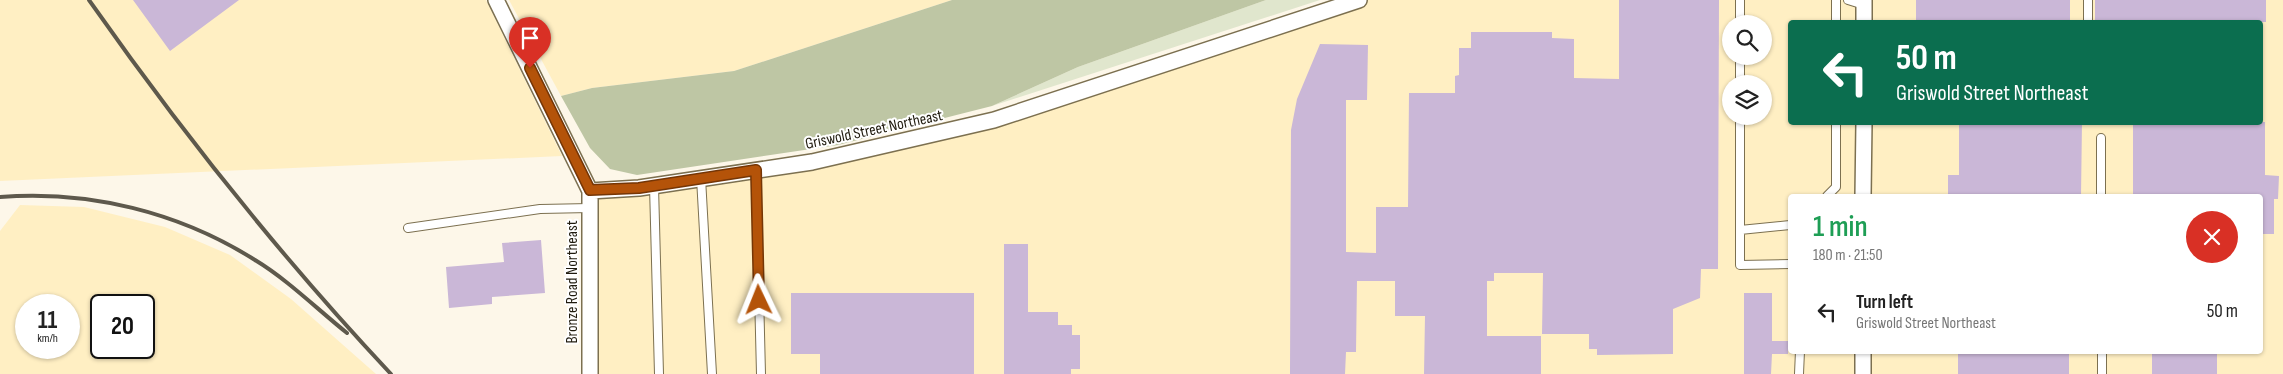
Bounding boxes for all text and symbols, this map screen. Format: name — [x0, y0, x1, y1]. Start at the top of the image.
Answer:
map controls — [1722, 15, 1772, 125]
button: search — [1722, 15, 1772, 65]
pin — [509, 17, 551, 68]
icon: arrive — [516, 24, 544, 52]
text: 50 m — [1896, 37, 1957, 80]
icon: left — [1813, 40, 1878, 105]
button: layers — [1722, 75, 1772, 125]
text: Griswold Street Northeast — [1896, 80, 2088, 107]
street label: Griswold Street Northeast — [804, 106, 945, 154]
text: 1 min — [1813, 209, 1868, 245]
button: close — [2186, 211, 2238, 263]
street label: Bronze Road Northeast — [563, 220, 582, 344]
text: 180 m · 21:50 — [1813, 246, 1883, 265]
position arrow — [732, 273, 784, 325]
text: Turn left — [1856, 291, 1913, 314]
speed limit sign: 20 — [90, 294, 155, 359]
icon: left — [1813, 298, 1841, 326]
text: 50 m — [2207, 300, 2238, 323]
text: 11 — [38, 305, 57, 336]
text: Griswold Street Northeast — [1856, 314, 1996, 333]
text: km/h — [37, 331, 58, 346]

